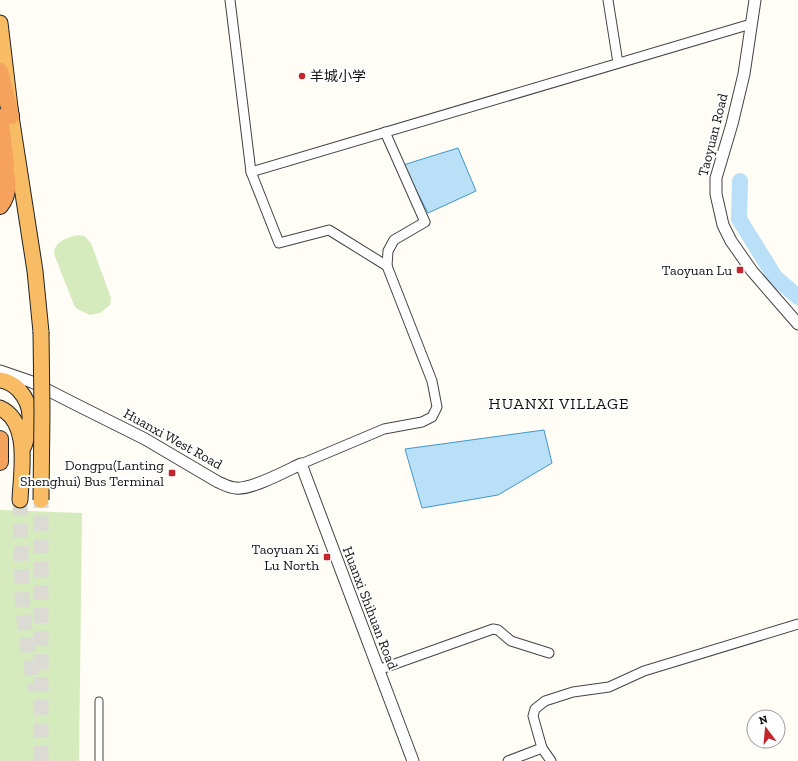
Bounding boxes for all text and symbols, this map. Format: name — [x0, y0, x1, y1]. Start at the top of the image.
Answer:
place label: 羊城小学 — [310, 68, 366, 85]
marker: 羊城小学 — [297, 71, 307, 81]
street label: Taoyuan Road — [694, 91, 732, 178]
place label: Taoyuan Lu — [662, 262, 732, 279]
marker: Taoyuan Lu — [735, 265, 745, 275]
district label: HUANXI VILLAGE — [489, 394, 629, 413]
street label: Huanxi West Road — [121, 405, 226, 473]
place label: Dongpu(Lanting Shenghui) Bus Terminal — [20, 457, 164, 490]
marker: Dongpu(Lanting Shenghui) Bus Terminal — [167, 468, 177, 478]
place label: Taoyuan Xi Lu North — [251, 541, 319, 574]
street label: Huanxi Shihuan Road — [339, 544, 401, 672]
marker: Taoyuan Xi Lu North — [322, 552, 332, 562]
north arrow — [746, 709, 786, 749]
text: N — [758, 712, 770, 727]

